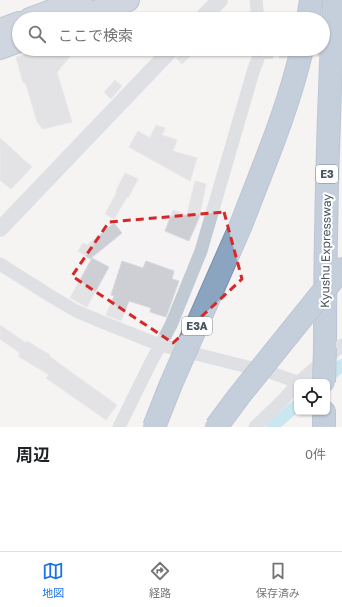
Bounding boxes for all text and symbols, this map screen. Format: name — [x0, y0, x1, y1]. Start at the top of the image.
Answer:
search box — [12, 12, 330, 56]
icon: search — [26, 23, 48, 45]
text: ここで検索 — [58, 26, 133, 44]
road number: E3 — [316, 165, 338, 183]
street label: Kyushu Expressway — [317, 194, 334, 308]
road number: E3A — [182, 317, 212, 335]
map controls — [294, 379, 330, 415]
button: locate — [294, 379, 330, 415]
text: 周辺 — [16, 444, 50, 465]
text: 0件 — [305, 446, 326, 462]
tab: 地図 — [42, 560, 64, 600]
tab: 経路 — [149, 560, 171, 600]
tab: 保存済み — [256, 560, 300, 600]

